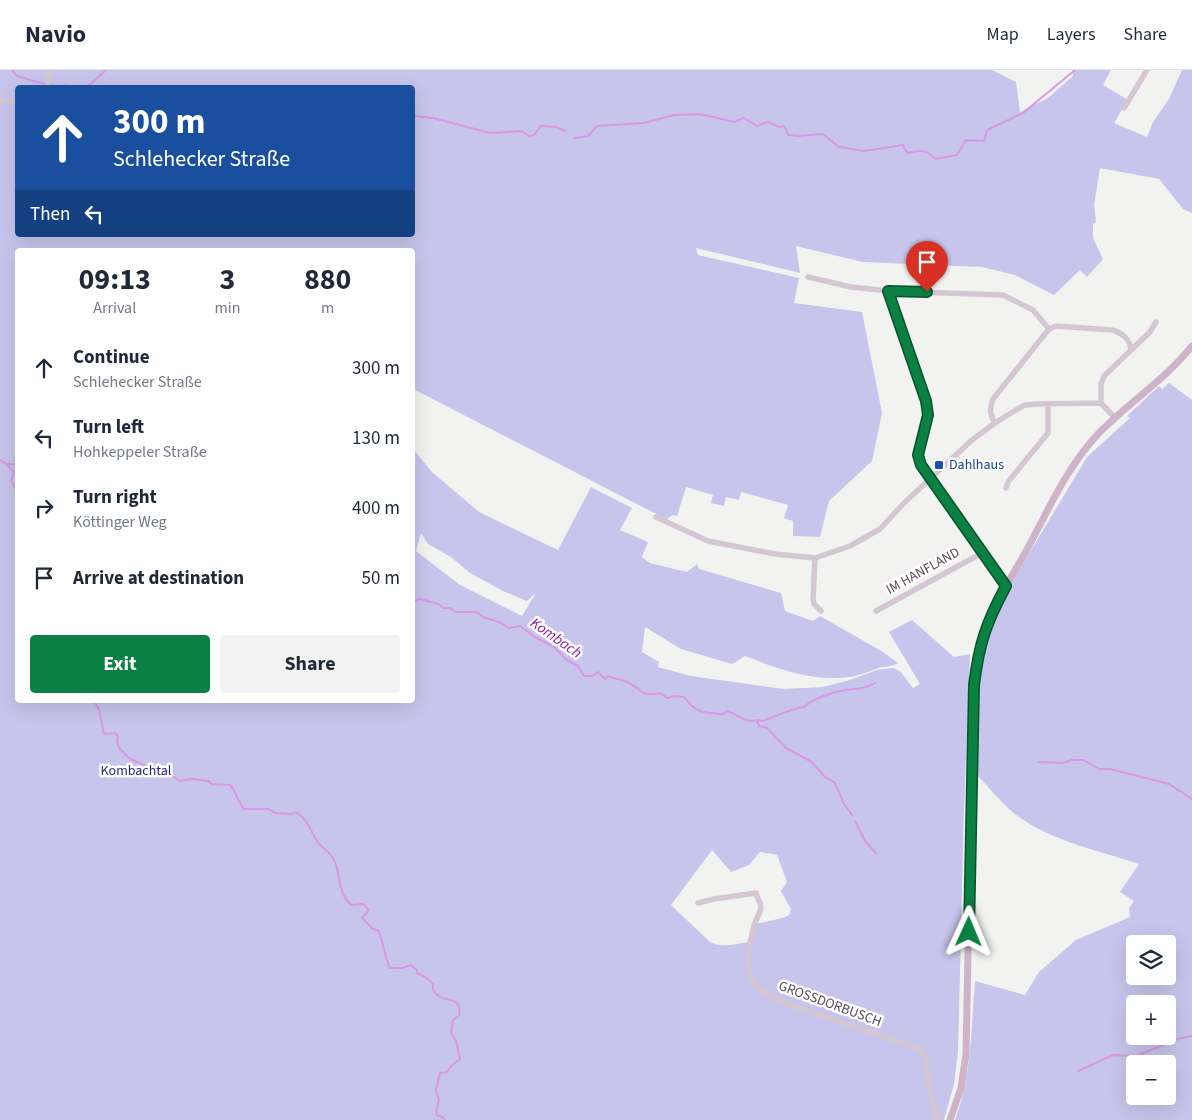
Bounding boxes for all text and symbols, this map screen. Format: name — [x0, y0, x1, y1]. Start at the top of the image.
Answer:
text: Navio — [25, 17, 86, 52]
text: Map — [987, 22, 1019, 47]
text: Layers — [1047, 22, 1096, 47]
text: Share — [1124, 22, 1167, 47]
text: 300 m — [113, 97, 205, 147]
icon: ahead — [30, 105, 95, 170]
text: Schlehecker Straße — [113, 143, 290, 175]
icon: left — [80, 200, 108, 228]
text: Then — [30, 201, 70, 228]
pin — [906, 241, 948, 292]
icon: arrive — [913, 248, 941, 276]
text: 09:13 — [79, 258, 151, 301]
text: 3 — [219, 258, 235, 301]
text: 880 — [304, 258, 351, 301]
text: Arrival — [93, 297, 136, 319]
text: min — [214, 297, 240, 319]
text: m — [321, 297, 334, 319]
text: Continue — [73, 344, 150, 371]
icon: ahead — [30, 354, 58, 382]
text: 300 m — [352, 355, 400, 382]
text: Schlehecker Straße — [73, 371, 202, 393]
text: Turn left — [73, 414, 144, 441]
icon: left — [30, 424, 58, 452]
text: 130 m — [352, 425, 400, 452]
text: Hohkeppeler Straße — [73, 441, 207, 463]
place label: Dahlhaus — [949, 455, 1004, 475]
marker: Dahlhaus — [933, 459, 945, 471]
text: Turn right — [73, 484, 157, 511]
icon: right — [30, 494, 58, 522]
text: 400 m — [352, 495, 400, 522]
text: Köttinger Weg — [73, 511, 167, 533]
street label: IM HANFLAND — [883, 543, 963, 599]
icon: arrive — [30, 564, 58, 592]
text: Arrive at destination — [73, 565, 244, 592]
text: 50 m — [362, 565, 400, 592]
water label: Kombach — [526, 613, 586, 663]
button: Exit — [30, 635, 210, 693]
button: Share — [220, 635, 400, 693]
park label: Kombachtal — [101, 761, 172, 781]
position arrow — [942, 905, 994, 957]
map controls — [1126, 935, 1176, 1105]
button: layers — [1126, 935, 1176, 985]
street label: GROSSDORBUSCH — [776, 976, 884, 1032]
button: + — [1126, 995, 1176, 1045]
button: − — [1126, 1055, 1176, 1105]

